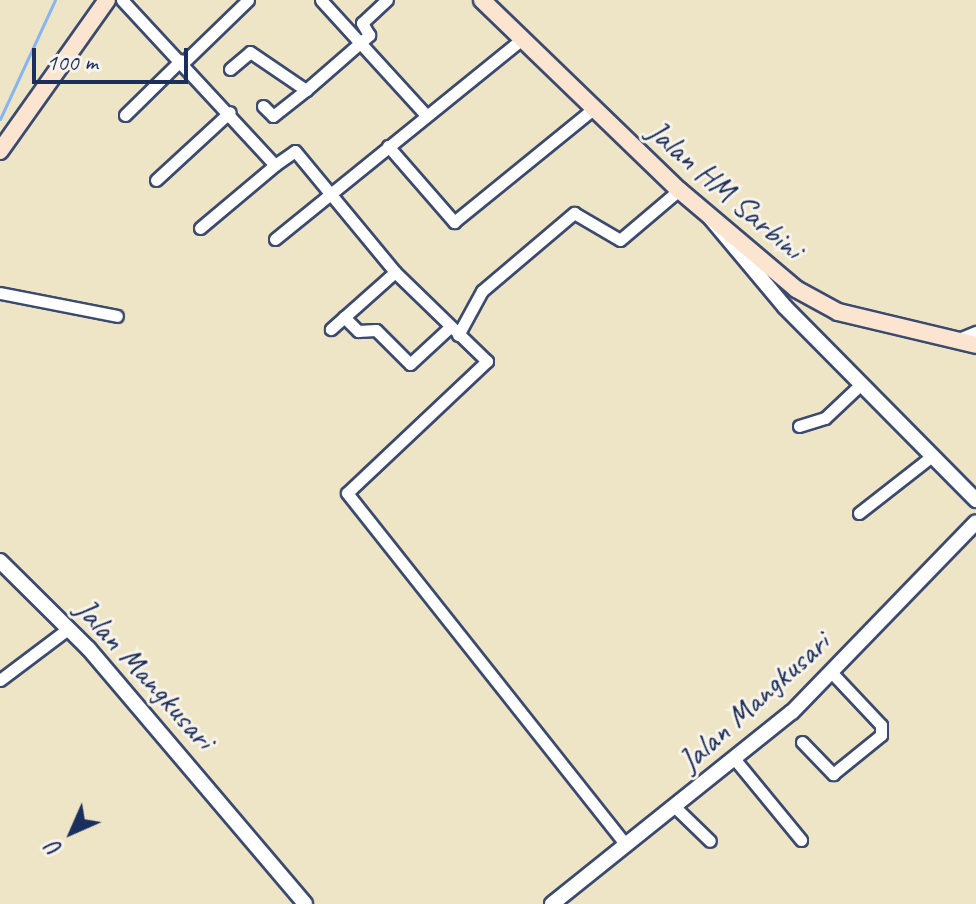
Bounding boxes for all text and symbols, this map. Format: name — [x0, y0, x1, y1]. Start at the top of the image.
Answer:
scale bar — [36, 32, 192, 82]
text: 100 m — [46, 47, 98, 77]
street label: Jalan HM Sarbini — [639, 112, 811, 268]
street label: Jalan Mangkusari — [67, 590, 223, 758]
street label: Jalan Mangkusari — [670, 624, 838, 780]
north arrow — [32, 792, 112, 872]
text: U — [41, 835, 69, 863]

